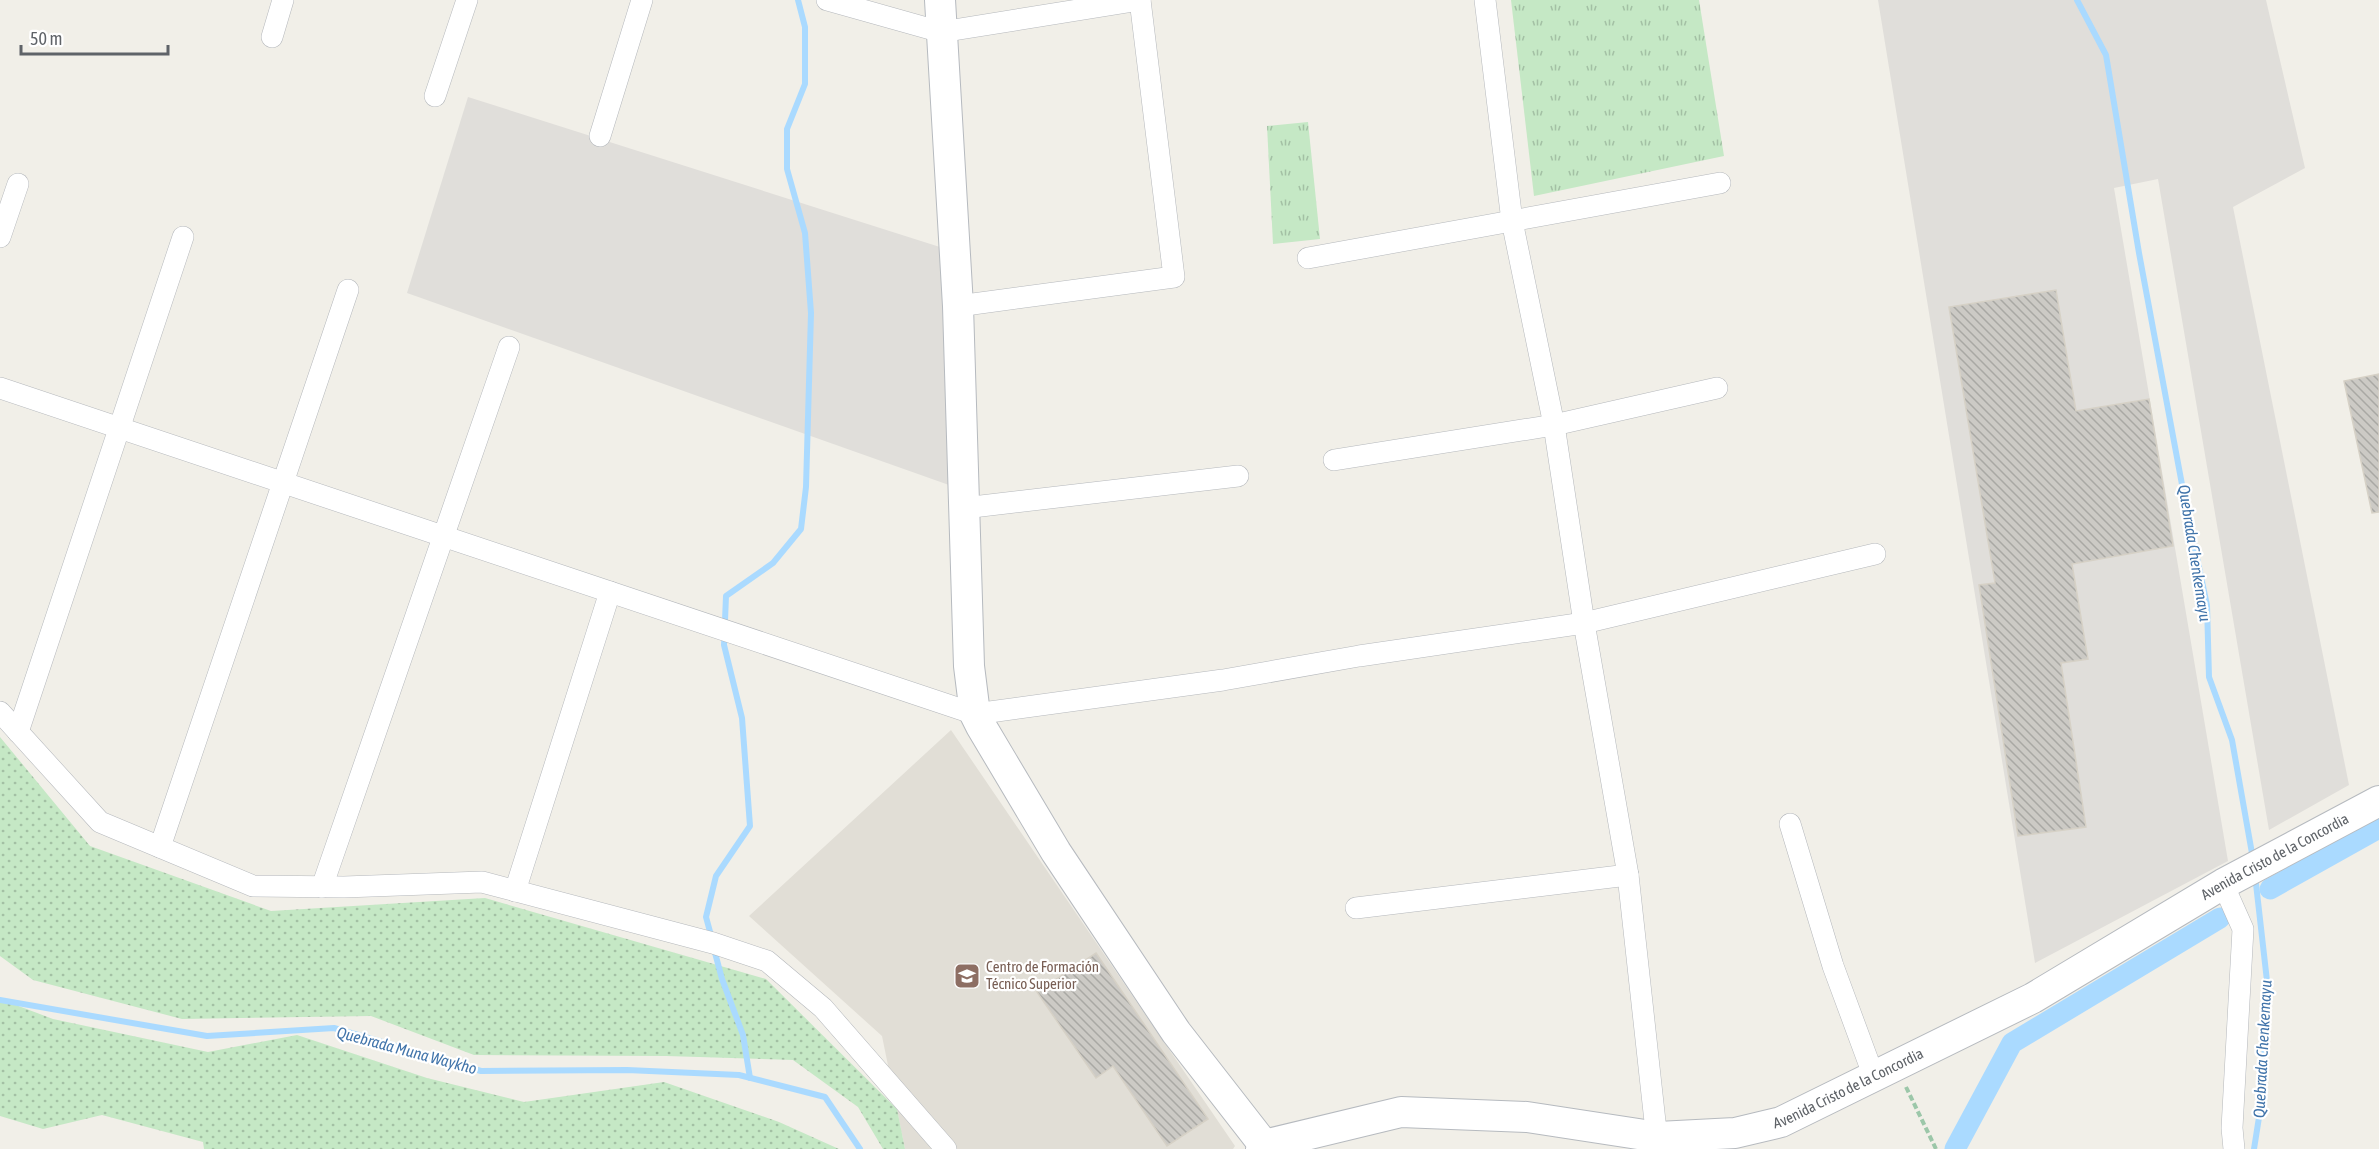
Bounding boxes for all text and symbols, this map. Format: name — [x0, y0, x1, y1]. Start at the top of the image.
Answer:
scale bar — [21, 18, 168, 56]
text: 50 m — [30, 28, 62, 49]
water label: Quebrada Chenkemayu — [2174, 483, 2215, 623]
street label: Avenida Cristo de la Concordia — [2198, 810, 2351, 903]
place label: Centro de Formación Técnico Superior — [986, 958, 1099, 992]
school or university icon: Centro de Formación Técnico Superior — [952, 961, 982, 991]
water label: Quebrada Chenkemayu — [2249, 979, 2276, 1118]
water label: Quebrada Muna Waykho — [335, 1023, 479, 1078]
street label: Avenida Cristo de la Concordia — [1772, 1044, 1926, 1132]

